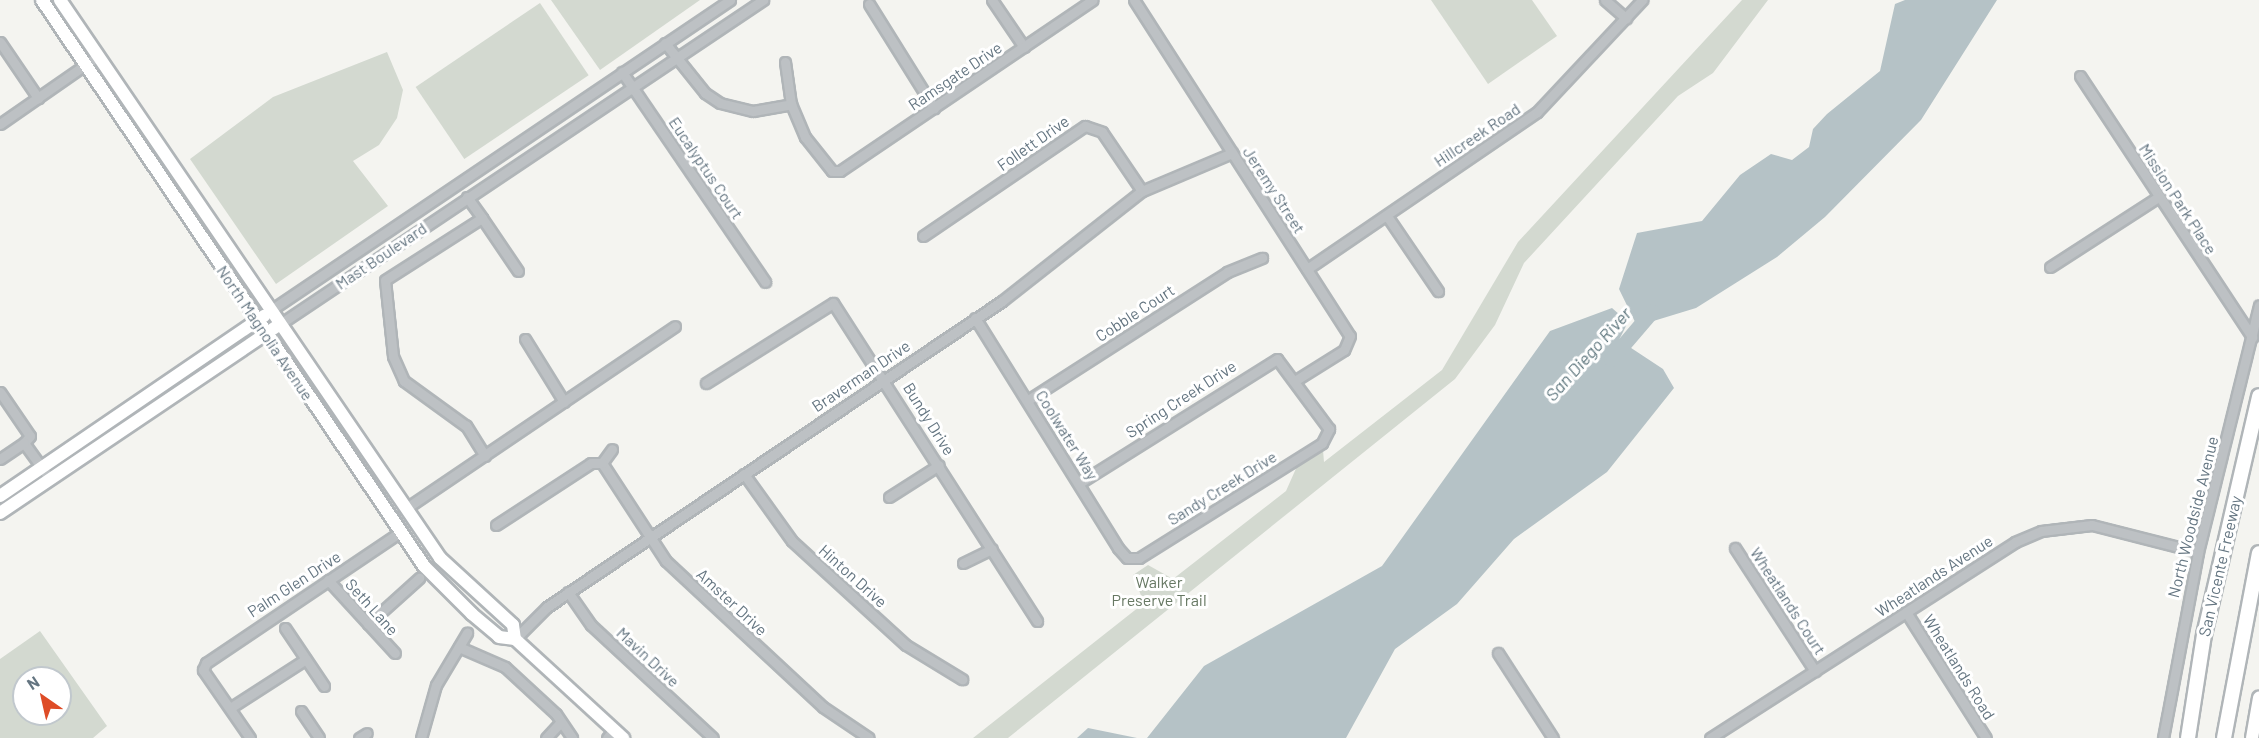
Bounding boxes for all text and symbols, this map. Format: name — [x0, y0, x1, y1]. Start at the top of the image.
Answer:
street label: Ramsgate Drive — [905, 38, 1005, 114]
street label: Hillcreek Road — [1430, 99, 1524, 171]
street label: Follett Drive — [993, 111, 1073, 175]
street label: Eucalyptus Court — [665, 113, 747, 223]
street label: Mission Park Place — [2135, 140, 2221, 258]
street label: Jeremy Street — [1239, 143, 1309, 237]
street label: Mast Boulevard — [332, 218, 430, 294]
street label: North Magnolia Avenue — [213, 262, 317, 404]
street label: Cobble Court — [1092, 280, 1178, 346]
water label: San Diego River — [1540, 303, 1636, 405]
street label: Braverman Drive — [808, 336, 914, 416]
street label: Spring Creek Drive — [1122, 356, 1240, 442]
street label: Bundy Drive — [899, 379, 959, 459]
street label: Coolwater Way — [1032, 387, 1102, 483]
street label: North Woodside Avenue — [2164, 434, 2222, 600]
street label: Sandy Creek Drive — [1164, 447, 1280, 529]
street label: San Vicente Freeway — [2194, 494, 2246, 638]
street label: Wheatlands Avenue — [1872, 531, 1996, 621]
street label: Hinton Drive — [815, 540, 891, 612]
street label: Wheatlands Court — [1746, 544, 1830, 658]
street label: Palm Glen Drive — [244, 547, 344, 621]
street label: Amster Drive — [693, 564, 771, 640]
park label: Walker Preserve Trail — [1111, 572, 1207, 610]
street label: Seth Lane — [342, 575, 402, 639]
street label: Wheatlands Road — [1919, 611, 1999, 723]
street label: Mavin Drive — [613, 623, 683, 691]
north arrow — [12, 666, 72, 726]
text: N — [23, 671, 42, 693]

